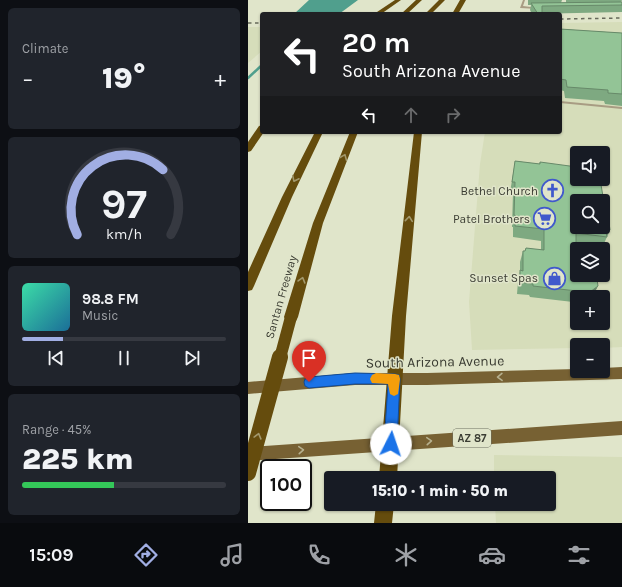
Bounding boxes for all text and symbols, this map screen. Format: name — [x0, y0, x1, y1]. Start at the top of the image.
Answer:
text: 20 m — [342, 26, 410, 59]
icon: left — [276, 28, 328, 80]
text: Climate — [22, 41, 68, 56]
text: 19° — [102, 60, 146, 96]
text: South Arizona Avenue — [342, 60, 520, 82]
text: − — [22, 66, 34, 92]
text: + — [214, 66, 226, 92]
icon: left — [358, 104, 380, 126]
icon: ahead — [400, 104, 422, 126]
icon: right — [442, 104, 464, 126]
map controls — [570, 146, 610, 378]
button: sound — [570, 146, 610, 186]
one-way arrow — [339, 153, 347, 161]
one-way arrow — [292, 175, 300, 183]
church icon: Bethel Church — [540, 178, 566, 204]
text: 97 — [101, 180, 147, 228]
place label: Bethel Church — [461, 184, 538, 198]
button: search — [570, 194, 610, 234]
supermarket icon: Patel Brothers — [532, 206, 558, 232]
place label: Patel Brothers — [453, 212, 530, 226]
one-way arrow — [404, 216, 413, 222]
text: km/h — [106, 226, 142, 243]
button: layers — [570, 242, 610, 282]
street label: Santan Freeway — [262, 253, 300, 340]
shop icon: Sunset Spas — [541, 265, 567, 291]
place label: Sunset Spas — [469, 271, 538, 285]
one-way arrow — [297, 276, 306, 283]
text: 98.8 FM — [82, 290, 139, 308]
button: + — [570, 290, 610, 330]
text: Music — [82, 308, 118, 323]
button: − — [570, 338, 610, 378]
pin — [292, 341, 326, 382]
icon: previous — [45, 347, 67, 369]
icon: pause — [113, 347, 135, 369]
icon: next — [181, 347, 203, 369]
icon: arrive — [298, 347, 320, 369]
street label: South Arizona Avenue — [365, 352, 505, 372]
one-way arrow — [497, 373, 503, 382]
text: Range · 45% — [22, 422, 92, 437]
position arrow — [370, 423, 412, 465]
road number: AZ 87 — [453, 429, 491, 447]
one-way arrow — [254, 433, 262, 439]
one-way arrow — [426, 436, 432, 445]
text: 225 km — [22, 441, 134, 477]
one-way arrow — [298, 446, 304, 455]
speed limit sign: 100 — [260, 459, 312, 511]
text: 15:10 · 1 min · 50 m — [372, 482, 508, 500]
icon: directions — [132, 541, 160, 569]
icon: music — [218, 541, 246, 569]
icon: phone — [305, 541, 333, 569]
icon: climate — [392, 541, 420, 569]
icon: car — [478, 541, 506, 569]
icon: filters — [565, 541, 593, 569]
text: 15:09 — [29, 544, 73, 566]

